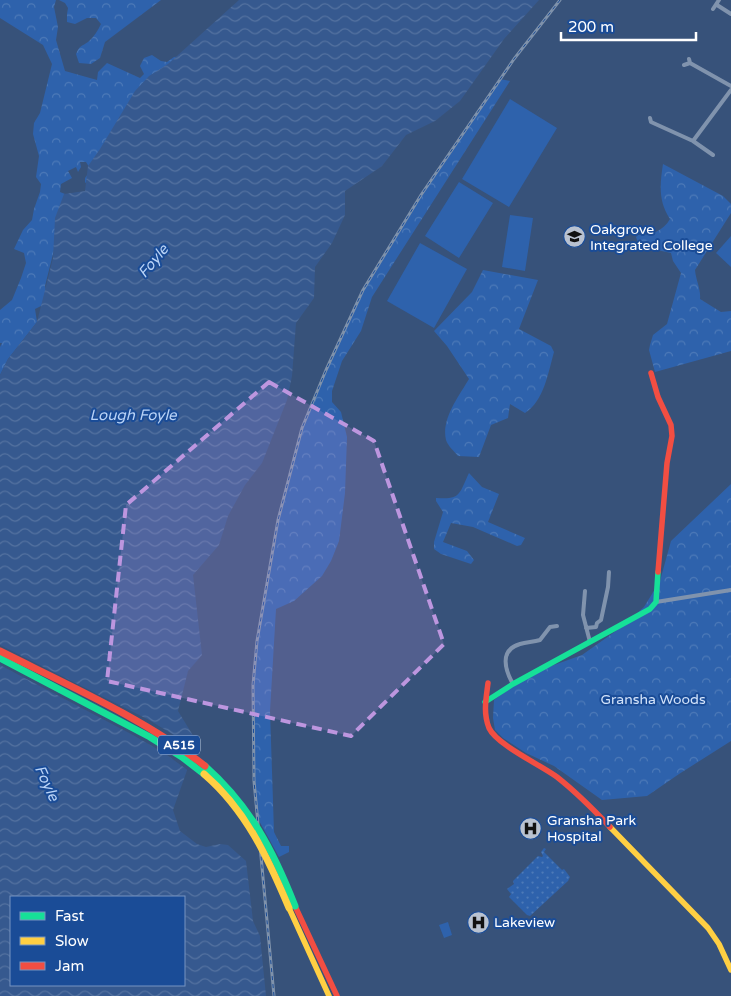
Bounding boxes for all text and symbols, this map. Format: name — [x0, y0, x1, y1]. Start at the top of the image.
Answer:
scale bar — [561, 10, 696, 42]
text: 200 m — [568, 18, 614, 36]
place label: Oakgrove Integrated College — [590, 221, 713, 254]
school or university icon: Oakgrove Integrated College — [562, 225, 586, 249]
water label: Foyle — [134, 240, 173, 281]
water label: Lough Foyle — [89, 406, 178, 424]
park label: Gransha Woods — [600, 691, 706, 708]
road number: A515 — [158, 736, 200, 754]
water label: Foyle — [31, 762, 64, 805]
place label: Gransha Park Hospital — [547, 812, 636, 845]
hospital icon: Gransha Park Hospital — [519, 816, 543, 840]
legend — [10, 896, 185, 986]
text: Fast — [55, 907, 85, 925]
hospital icon: Lakeview — [466, 910, 490, 934]
place label: Lakeview — [494, 914, 555, 931]
text: Slow — [55, 932, 89, 950]
text: Jam — [55, 957, 84, 975]

